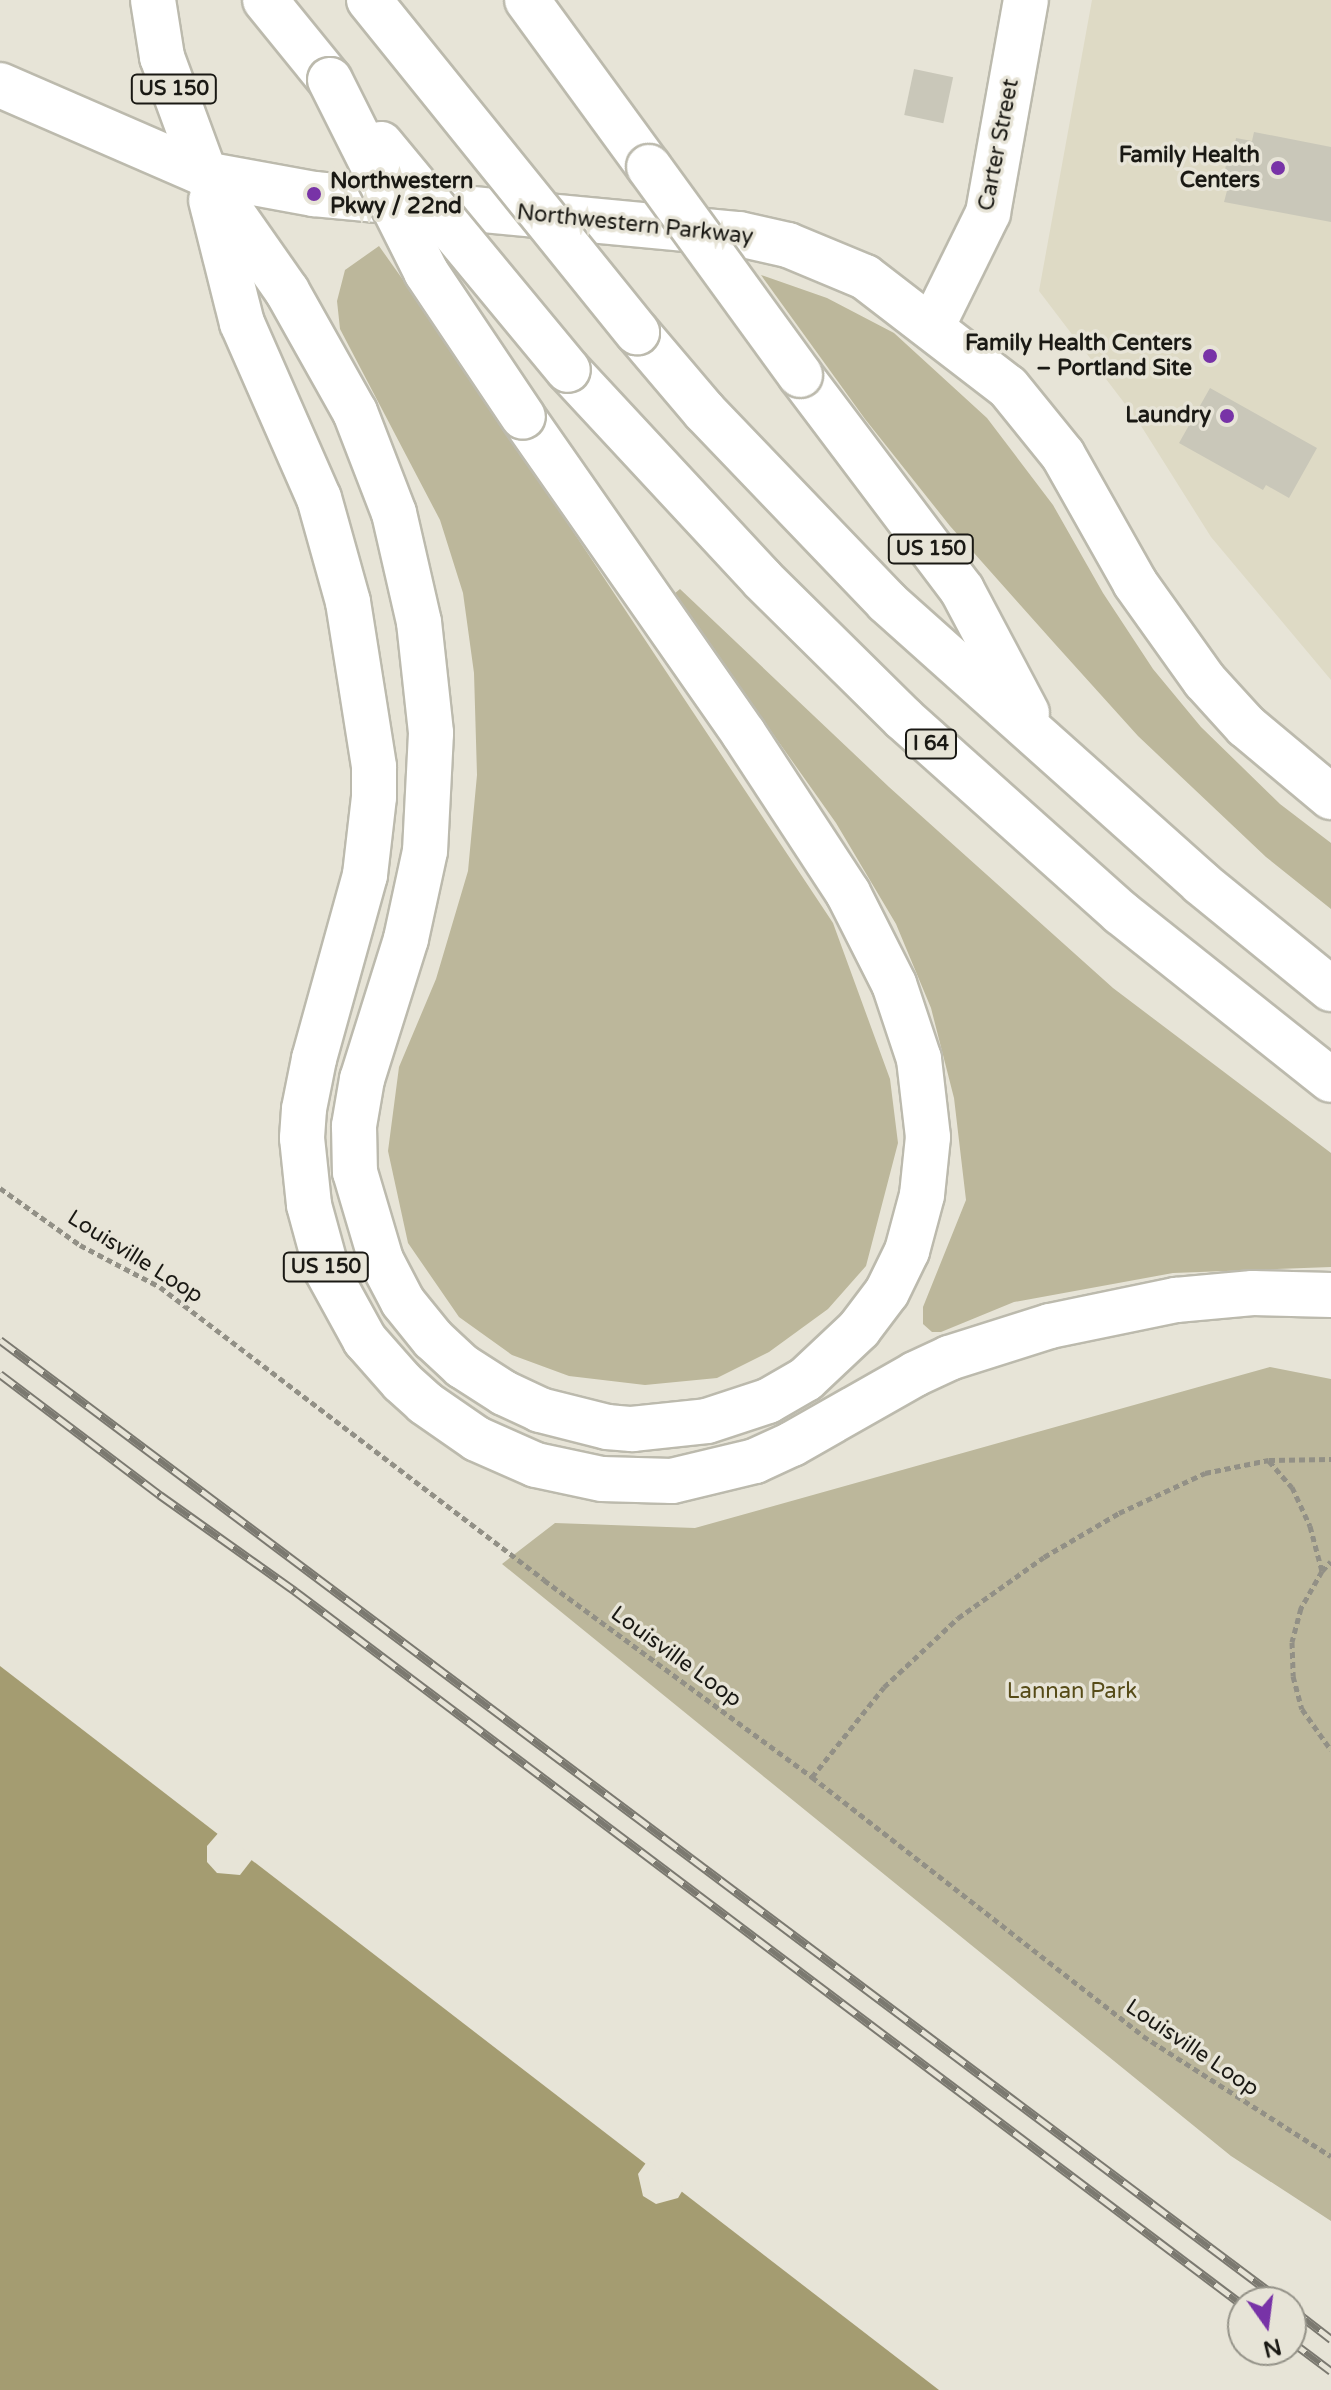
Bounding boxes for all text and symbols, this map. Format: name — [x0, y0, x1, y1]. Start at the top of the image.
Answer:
road number: US 150 — [130, 73, 218, 105]
street label: Carter Street — [973, 77, 1025, 213]
place label: Family Health Centers — [1119, 142, 1260, 194]
marker: Family Health Centers — [1267, 157, 1289, 179]
place label: Northwestern Pkwy / 22nd — [330, 168, 473, 220]
marker: Northwestern Pkwy / 22nd — [305, 185, 323, 203]
street label: Northwestern Parkway — [516, 199, 754, 251]
place label: Family Health Centers – Portland Site — [965, 330, 1192, 382]
marker: Family Health Centers – Portland Site — [1199, 345, 1221, 367]
place label: Laundry — [1125, 403, 1211, 429]
marker: Laundry — [1218, 407, 1236, 425]
road number: US 150 — [887, 533, 975, 565]
road number: I 64 — [903, 728, 959, 760]
street label: Louisville Loop — [62, 1205, 208, 1309]
road number: US 150 — [282, 1251, 370, 1283]
street label: Louisville Loop — [606, 1601, 746, 1713]
park label: Lannan Park — [1007, 1679, 1137, 1705]
street label: Louisville Loop — [1120, 1994, 1264, 2102]
north arrow — [1227, 2286, 1307, 2366]
text: N — [1261, 2333, 1284, 2362]

